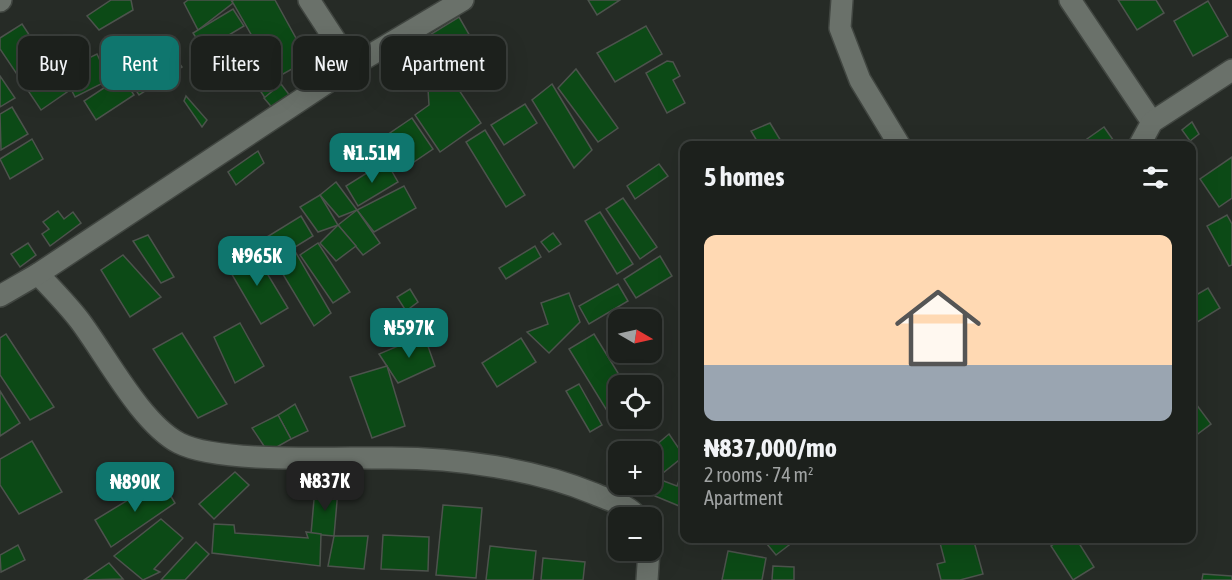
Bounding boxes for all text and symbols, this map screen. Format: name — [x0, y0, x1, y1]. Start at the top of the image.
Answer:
chip: Buy — [18, 36, 89, 90]
chip: Rent — [101, 36, 179, 90]
chip: Filters — [191, 36, 281, 90]
chip: New — [293, 36, 369, 90]
chip: Apartment — [381, 36, 506, 90]
pin: ₦1.51M — [323, 133, 421, 184]
text: ₦1.51M — [344, 141, 400, 164]
icon: filters — [1139, 161, 1172, 194]
text: 5 homes — [704, 162, 784, 192]
pin: ₦965K — [215, 236, 299, 287]
text: ₦965K — [232, 244, 282, 267]
icon: home — [884, 274, 992, 382]
pin: ₦597K — [367, 308, 451, 359]
north arrow — [608, 309, 662, 363]
map controls — [608, 309, 662, 561]
text: ₦597K — [384, 316, 434, 339]
button: locate — [608, 375, 662, 429]
text: ₦837,000/mo — [704, 433, 837, 463]
button: + — [608, 441, 662, 495]
pin: ₦837K — [283, 461, 367, 512]
pin: ₦890K — [93, 462, 177, 513]
text: 2 rooms · 74 m² — [704, 463, 814, 486]
text: ₦837K — [300, 469, 350, 492]
text: ₦890K — [110, 470, 160, 493]
text: Apartment — [704, 486, 783, 509]
button: − — [608, 507, 662, 561]

